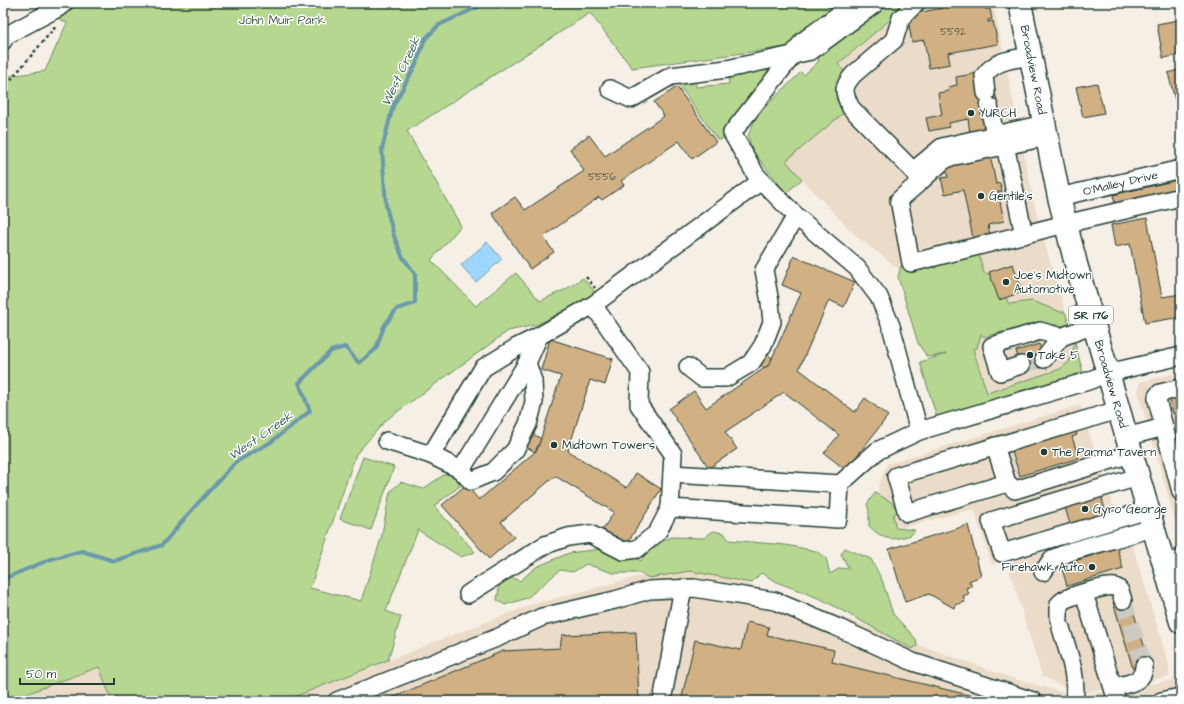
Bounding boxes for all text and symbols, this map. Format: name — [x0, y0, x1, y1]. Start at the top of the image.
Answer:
park label: John Muir Park — [239, 12, 326, 29]
street label: Broadview Road — [1016, 24, 1050, 116]
house number: 5592 — [940, 25, 966, 39]
water label: West Creek — [377, 33, 425, 109]
place label: YURCH — [979, 105, 1016, 122]
marker: YURCH — [966, 108, 976, 118]
street label: O'Malley Drive — [1081, 166, 1160, 200]
house number: 5556 — [588, 170, 616, 184]
place label: Gentile's — [989, 188, 1033, 205]
marker: Gentile's — [976, 191, 986, 201]
place label: Joe's Midtown Automotive — [1014, 267, 1092, 298]
marker: Joe's Midtown Automotive — [1001, 277, 1011, 287]
road number: SR 176 — [1069, 306, 1113, 324]
street label: Broadview Road — [1090, 338, 1132, 430]
place label: Take 5 — [1038, 347, 1079, 364]
marker: Take 5 — [1025, 350, 1035, 360]
water label: West Creek — [225, 406, 297, 465]
place label: Midtown Towers — [562, 437, 655, 454]
marker: Midtown Towers — [549, 440, 559, 450]
place label: The Parma Tavern — [1052, 444, 1156, 461]
marker: The Parma Tavern — [1039, 447, 1049, 457]
place label: Gyro George — [1093, 501, 1167, 519]
marker: Gyro George — [1080, 504, 1090, 514]
place label: Firehawk Auto — [1001, 559, 1084, 576]
marker: Firehawk Auto — [1087, 562, 1097, 572]
scale bar — [20, 660, 114, 686]
text: 50 m — [26, 666, 57, 683]

